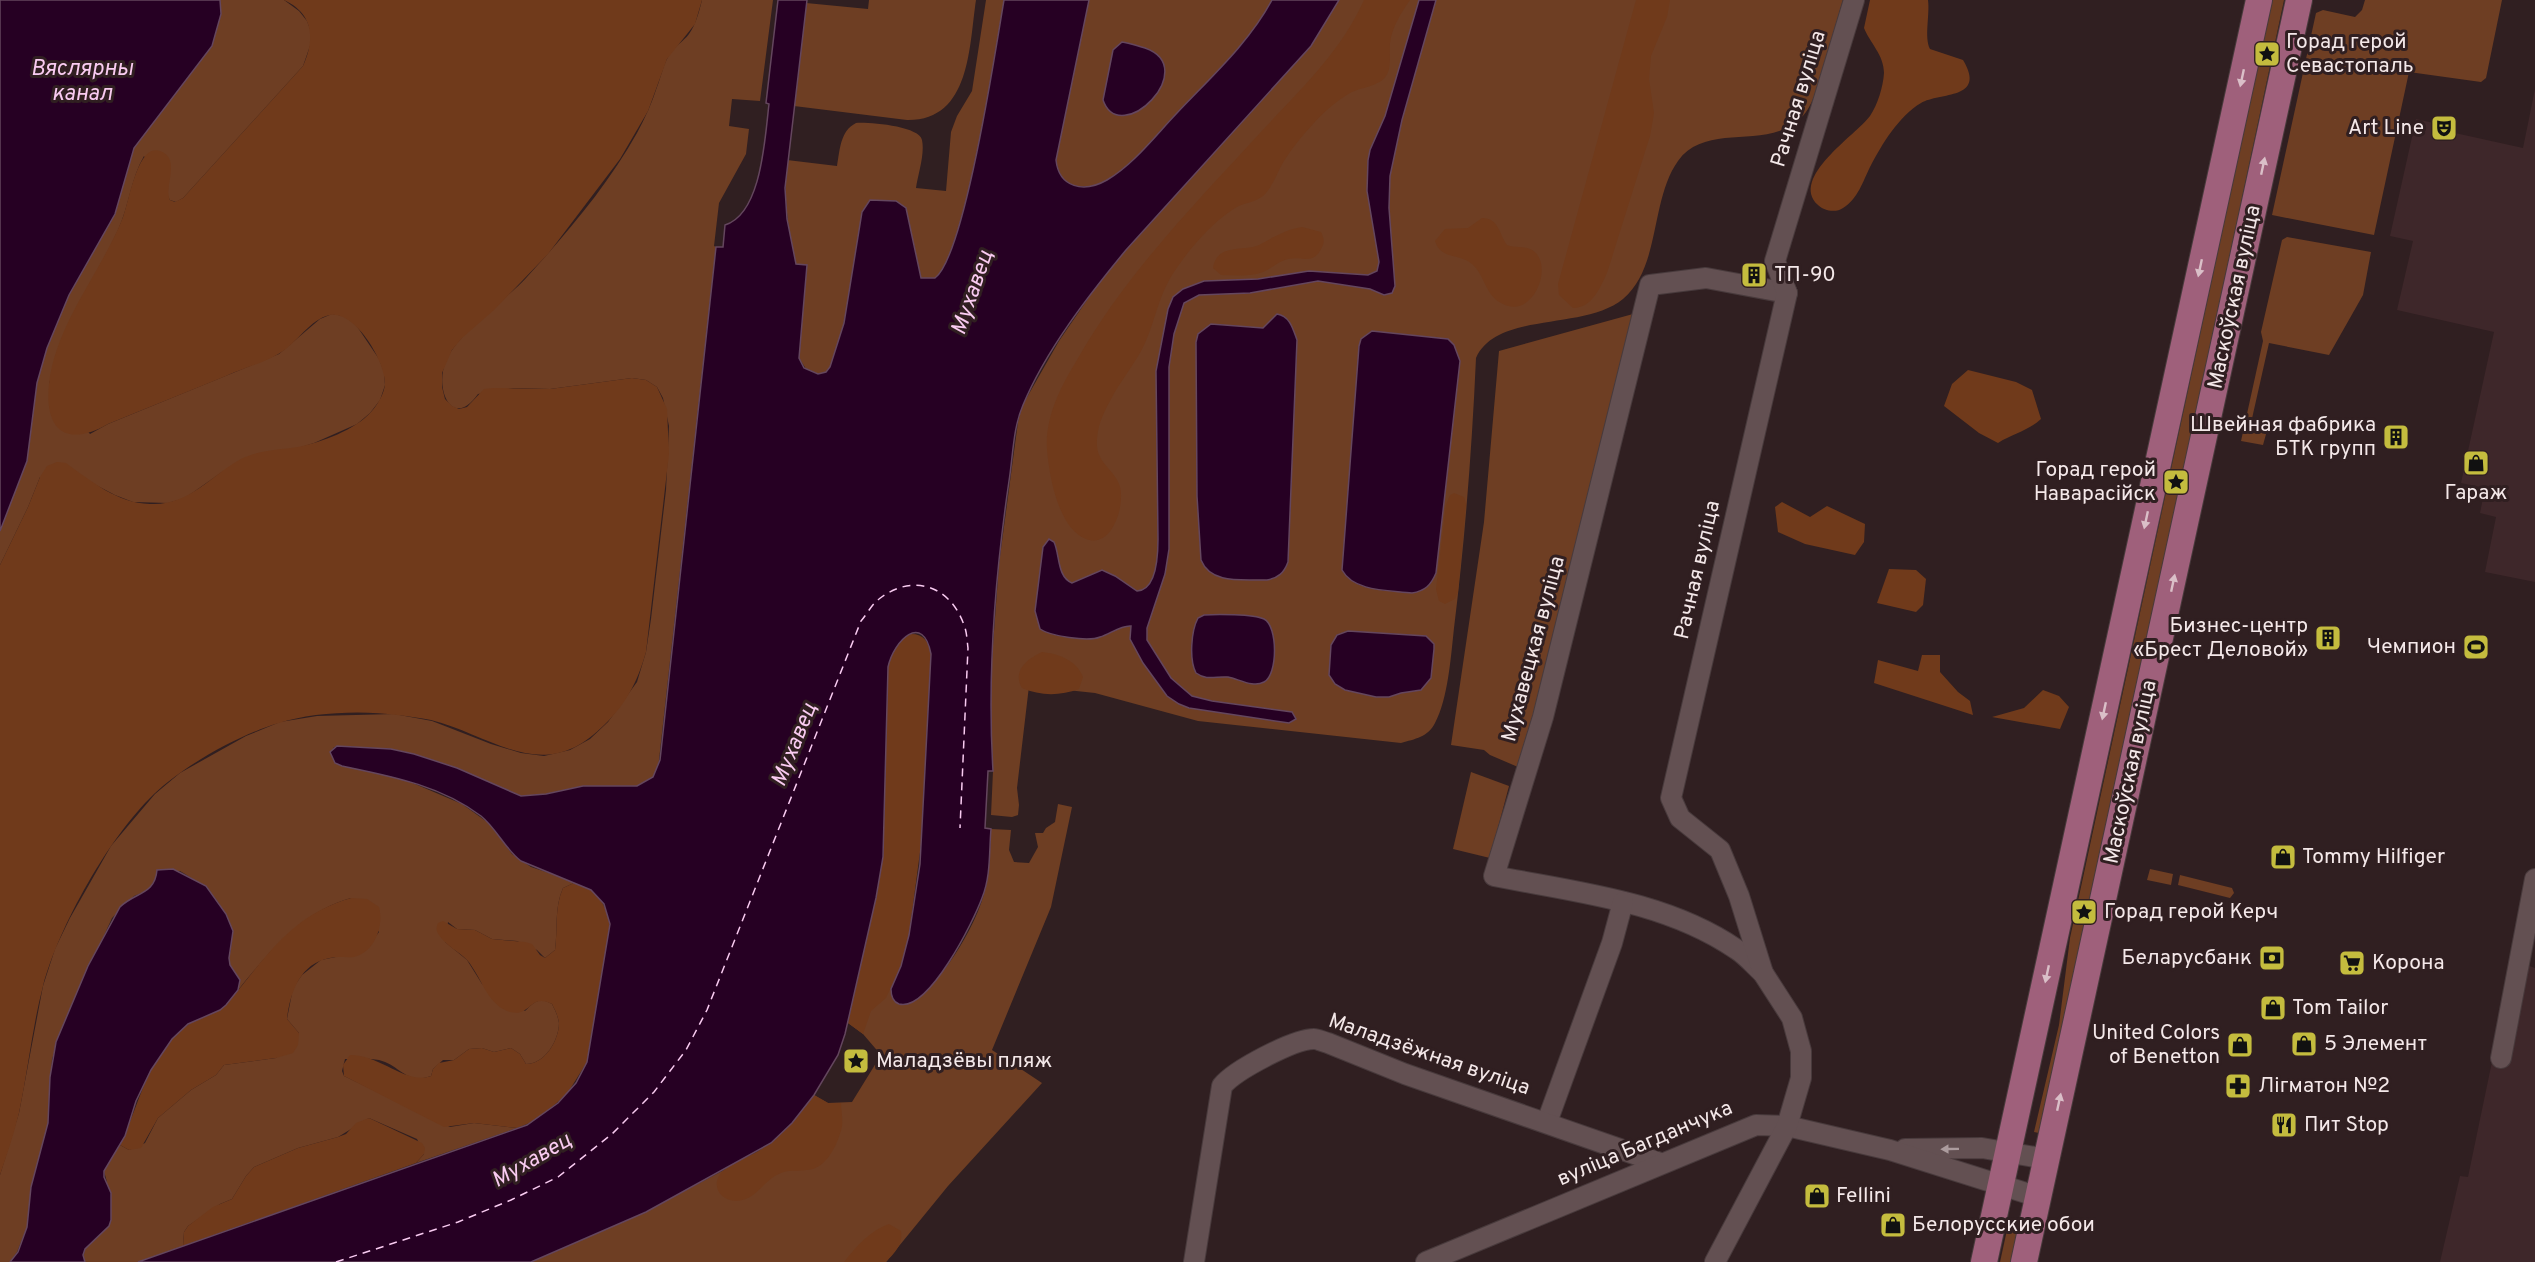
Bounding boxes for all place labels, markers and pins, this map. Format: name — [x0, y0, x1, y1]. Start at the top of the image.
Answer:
place label: Горад герой Севастопаль — [2286, 29, 2414, 80]
place icon: Горад герой Севастопаль — [2252, 39, 2282, 69]
theatre icon: Art Line — [2429, 113, 2459, 143]
place label: Art Line — [2348, 115, 2424, 142]
building icon: ТП-90 — [1739, 260, 1769, 290]
place label: ТП-90 — [1774, 262, 1836, 289]
place label: Швейная фабрика БТК групп — [2190, 412, 2376, 463]
building icon: Швейная фабрика БТК групп — [2381, 422, 2411, 452]
shop icon: Гараж — [2461, 448, 2491, 478]
place label: Горад герой Наварасійск — [2034, 457, 2156, 508]
place icon: Горад герой Наварасійск — [2161, 467, 2191, 497]
place label: Гараж — [2445, 480, 2508, 507]
place label: Бизнес-центр «Брест Деловой» — [2133, 613, 2308, 664]
building icon: Бизнес-центр «Брест Деловой» — [2313, 623, 2343, 653]
sports icon: Чемпион — [2461, 632, 2491, 662]
place label: Чемпион — [2367, 634, 2456, 661]
shop icon: Tommy Hilfiger — [2268, 842, 2298, 872]
place label: Tommy Hilfiger — [2302, 844, 2445, 871]
place icon: Горад герой Керч — [2069, 897, 2099, 927]
place label: Горад герой Керч — [2104, 899, 2278, 926]
bank icon: Беларусбанк — [2257, 943, 2287, 973]
place label: Беларусбанк — [2121, 945, 2252, 972]
supermarket icon: Корона — [2337, 948, 2367, 978]
place label: Корона — [2372, 950, 2445, 977]
shop icon: Tom Tailor — [2258, 993, 2288, 1023]
place label: Tom Tailor — [2292, 995, 2388, 1022]
place label: United Colors of Benetton — [2092, 1020, 2220, 1071]
shop icon: 5 Элемент — [2289, 1029, 2319, 1059]
shop icon: United Colors of Benetton — [2225, 1030, 2255, 1060]
place label: 5 Элемент — [2324, 1031, 2427, 1058]
place icon: Маладзёвы пляж — [841, 1046, 871, 1076]
place label: Маладзёвы пляж — [876, 1048, 1053, 1075]
pharmacy icon: Лігматон №2 — [2223, 1071, 2253, 1101]
place label: Лігматон №2 — [2258, 1073, 2390, 1100]
restaurant icon: Пит Stop — [2269, 1110, 2299, 1140]
place label: Пит Stop — [2304, 1112, 2389, 1139]
shop icon: Fellini — [1802, 1181, 1832, 1211]
place label: Fellini — [1836, 1183, 1891, 1210]
shop icon: Белорусские обои — [1878, 1210, 1908, 1240]
place label: Белорусские обои — [1912, 1212, 2095, 1239]

